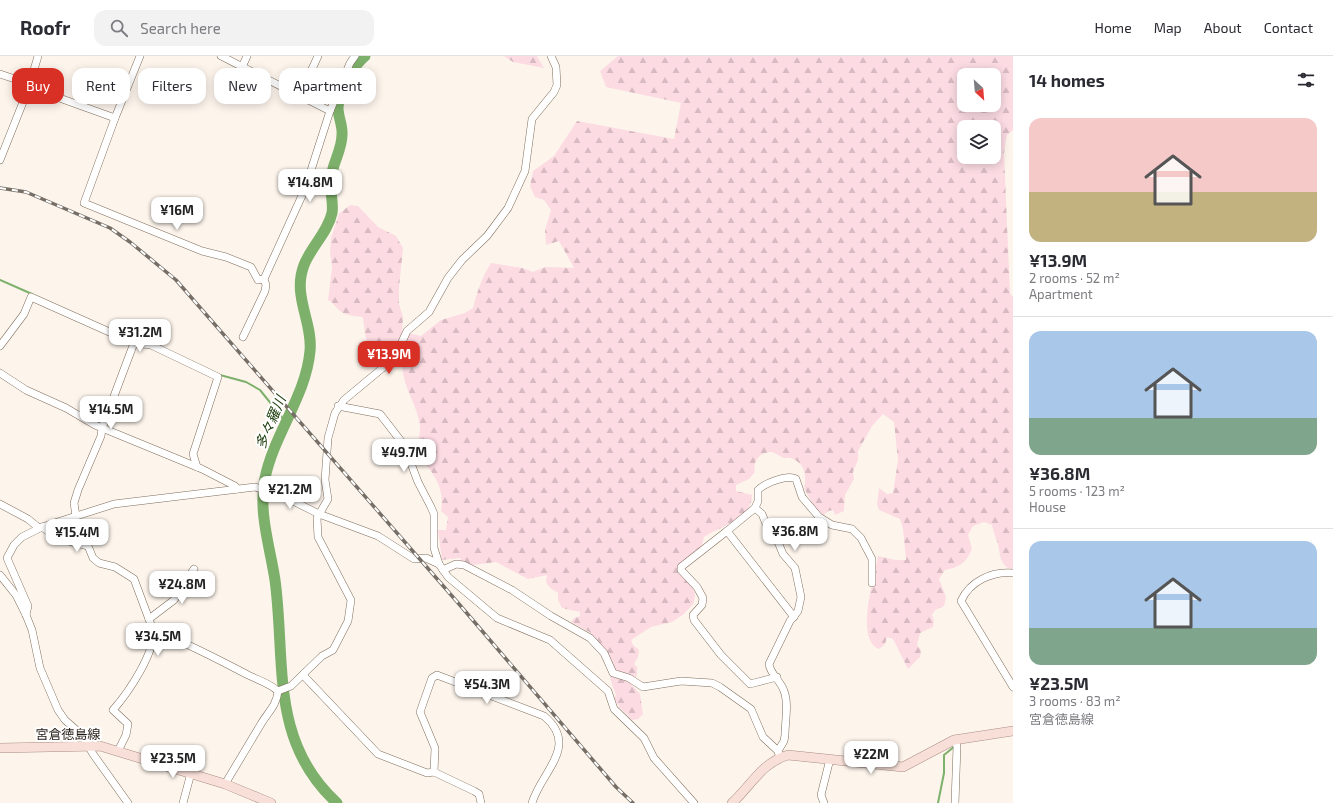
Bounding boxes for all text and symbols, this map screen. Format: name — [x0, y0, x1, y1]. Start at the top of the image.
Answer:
search box — [94, 10, 374, 46]
text: Roofr — [20, 16, 70, 39]
icon: search — [108, 17, 130, 39]
text: Search here — [140, 19, 221, 37]
text: Home — [1095, 19, 1132, 36]
text: Map — [1154, 19, 1182, 36]
text: About — [1204, 19, 1242, 36]
text: Contact — [1264, 19, 1313, 36]
chip: Buy — [12, 68, 64, 104]
chip: Rent — [72, 68, 130, 104]
chip: Filters — [138, 68, 206, 104]
chip: New — [214, 68, 271, 104]
chip: Apartment — [279, 68, 376, 104]
north arrow — [957, 68, 1001, 112]
map controls — [957, 68, 1001, 164]
icon: filters — [1295, 69, 1317, 91]
text: 14 homes — [1029, 70, 1105, 90]
button: layers — [957, 120, 1001, 164]
icon: home — [1137, 144, 1209, 216]
pin: ¥14.8M — [277, 169, 343, 203]
text: ¥14.8M — [287, 174, 333, 190]
pin: ¥16M — [153, 197, 201, 231]
text: ¥16M — [160, 202, 194, 218]
text: ¥13.9M — [1029, 250, 1087, 270]
text: 2 rooms · 52 m² — [1029, 270, 1120, 286]
text: Apartment — [1029, 286, 1093, 302]
pin: ¥31.2M — [107, 319, 173, 353]
text: ¥31.2M — [118, 324, 162, 340]
pin: ¥13.9M — [356, 341, 422, 375]
text: ¥13.9M — [367, 346, 411, 362]
icon: home — [1137, 357, 1209, 429]
water label: 多々羅川 — [251, 391, 290, 451]
pin: ¥14.5M — [78, 396, 144, 430]
text: ¥14.5M — [89, 401, 133, 417]
pin: ¥49.7M — [371, 439, 437, 473]
text: ¥49.7M — [381, 444, 427, 460]
text: ¥36.8M — [1029, 463, 1090, 483]
pin: ¥21.2M — [257, 476, 323, 510]
text: ¥21.2M — [268, 481, 312, 497]
text: 5 rooms · 123 m² — [1029, 483, 1125, 499]
text: House — [1029, 499, 1066, 515]
pin: ¥36.8M — [762, 518, 828, 552]
pin: ¥15.4M — [44, 519, 110, 553]
text: ¥36.8M — [772, 523, 818, 539]
text: ¥15.4M — [55, 524, 99, 540]
icon: home — [1137, 567, 1209, 639]
pin: ¥24.8M — [149, 571, 215, 605]
text: ¥24.8M — [158, 576, 206, 592]
pin: ¥34.5M — [125, 623, 191, 657]
text: ¥34.5M — [135, 628, 181, 644]
pin: ¥54.3M — [454, 671, 520, 705]
text: ¥23.5M — [1029, 673, 1089, 693]
text: ¥54.3M — [464, 676, 510, 692]
text: 3 rooms · 83 m² — [1029, 693, 1121, 709]
text: 宮倉徳島線 — [1029, 711, 1094, 727]
street label: 宮倉徳島線 — [35, 726, 101, 742]
pin: ¥22M — [847, 741, 895, 775]
pin: ¥23.5M — [140, 745, 206, 779]
text: ¥22M — [853, 746, 889, 762]
text: ¥23.5M — [150, 750, 196, 766]

